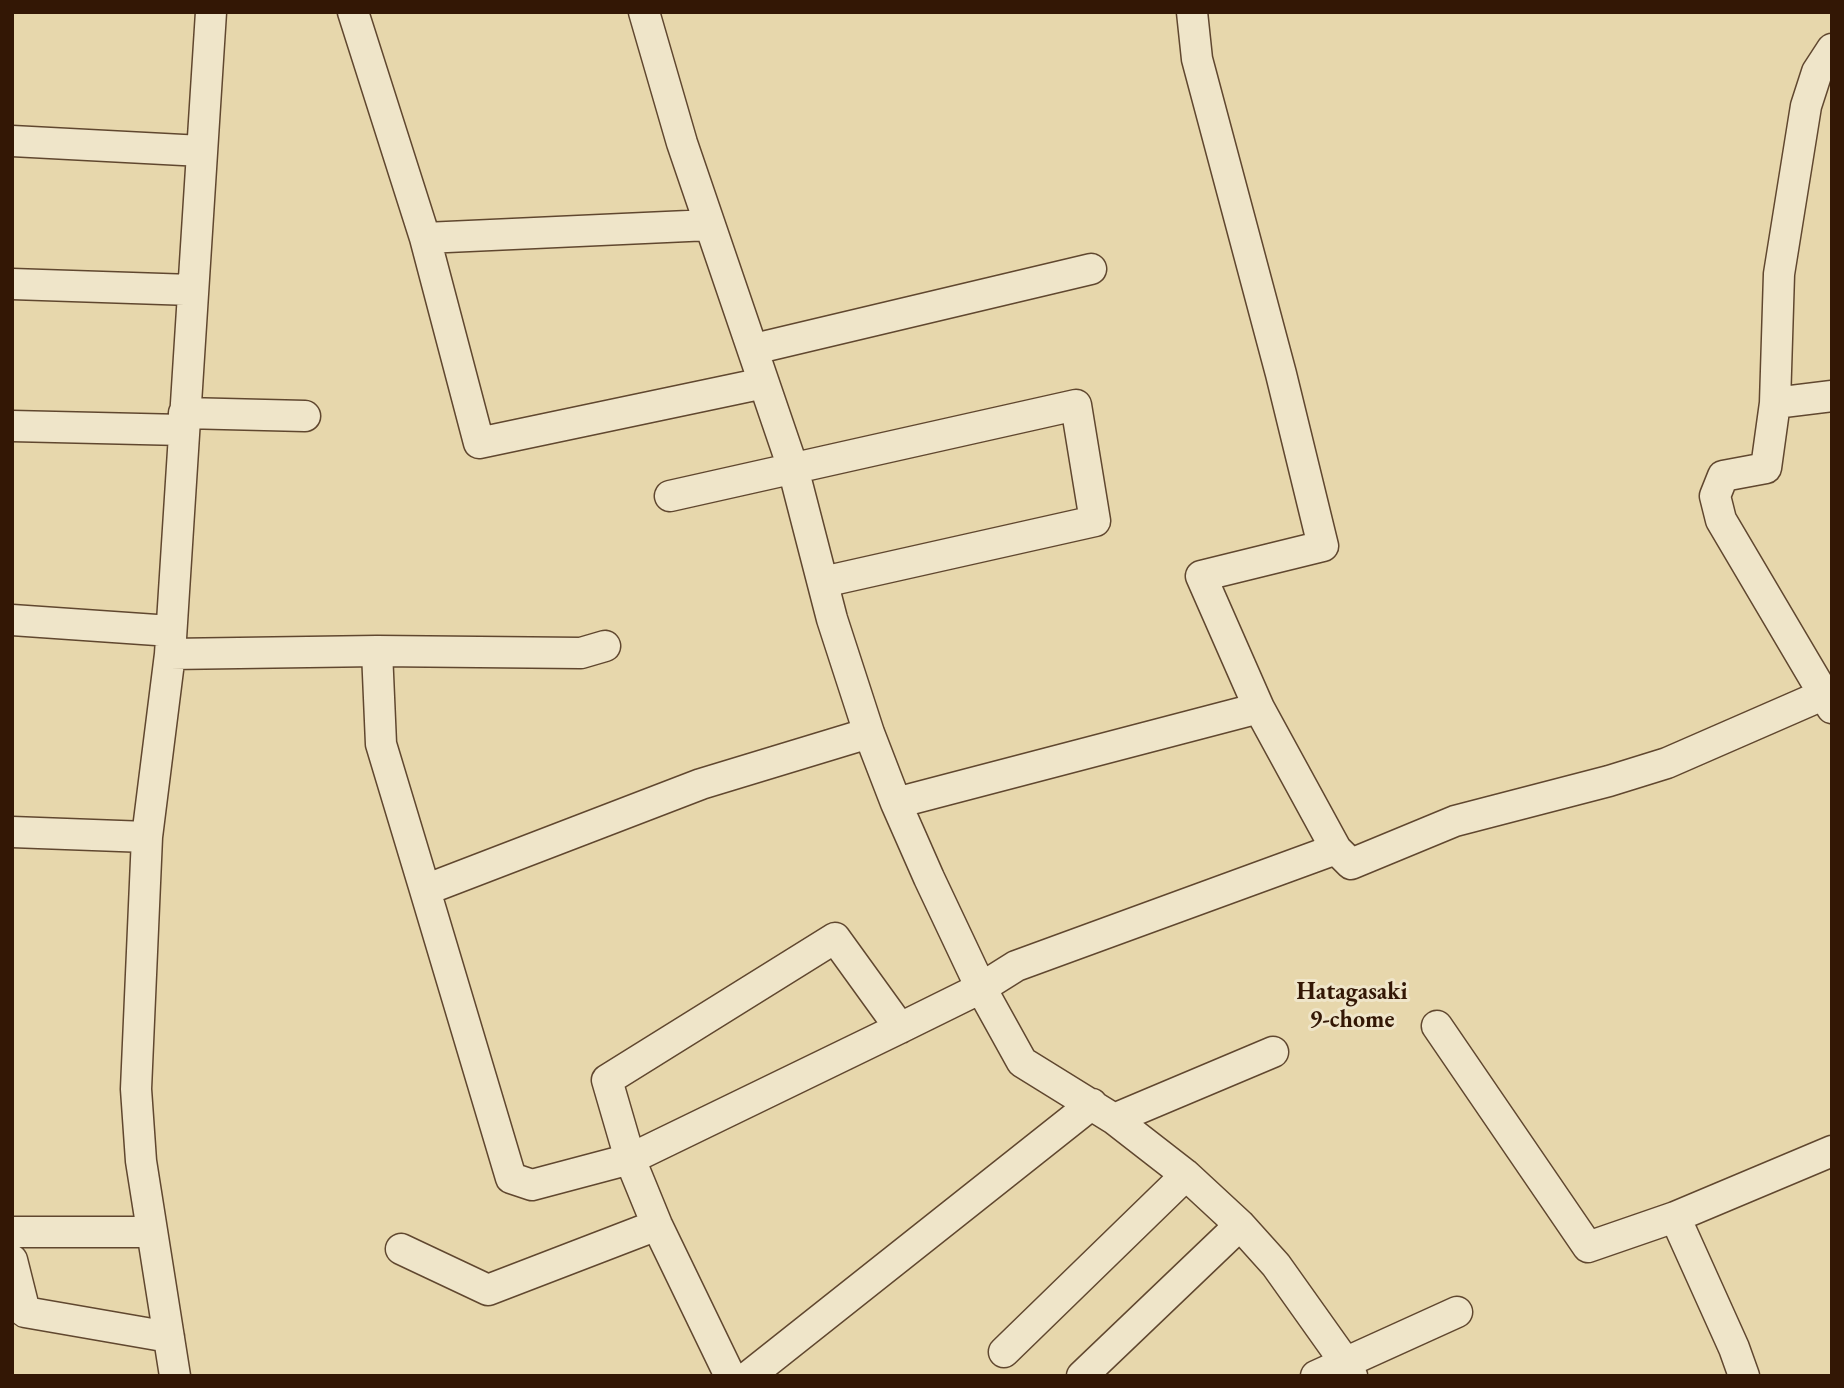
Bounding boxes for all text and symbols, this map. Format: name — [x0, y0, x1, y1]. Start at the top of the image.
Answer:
district label: Hatagasaki 9-chome — [1296, 978, 1408, 1034]

